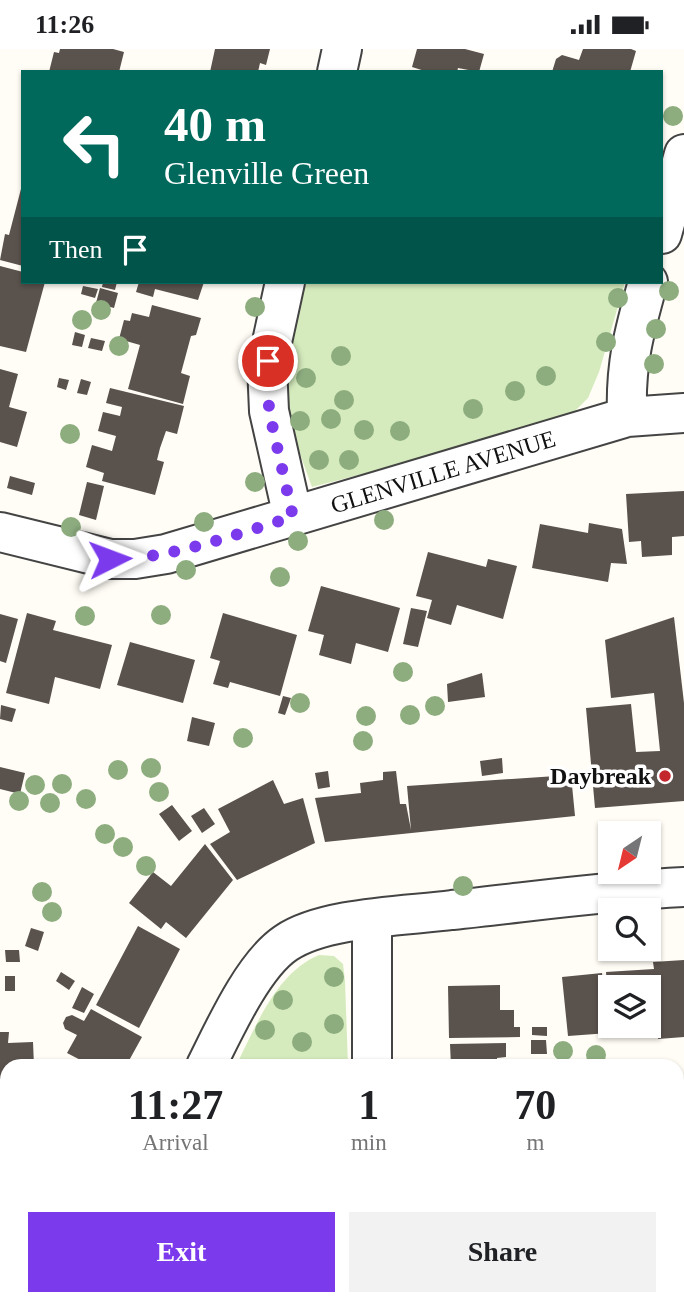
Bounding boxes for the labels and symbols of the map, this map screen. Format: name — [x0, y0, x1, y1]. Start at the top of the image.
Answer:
pin — [238, 331, 298, 391]
street label: GLENVILLE AVENUE — [328, 425, 558, 519]
position arrow — [73, 522, 147, 596]
place label: Daybreak — [550, 763, 652, 789]
marker: Daybreak — [657, 768, 673, 784]
north arrow — [598, 821, 662, 884]

